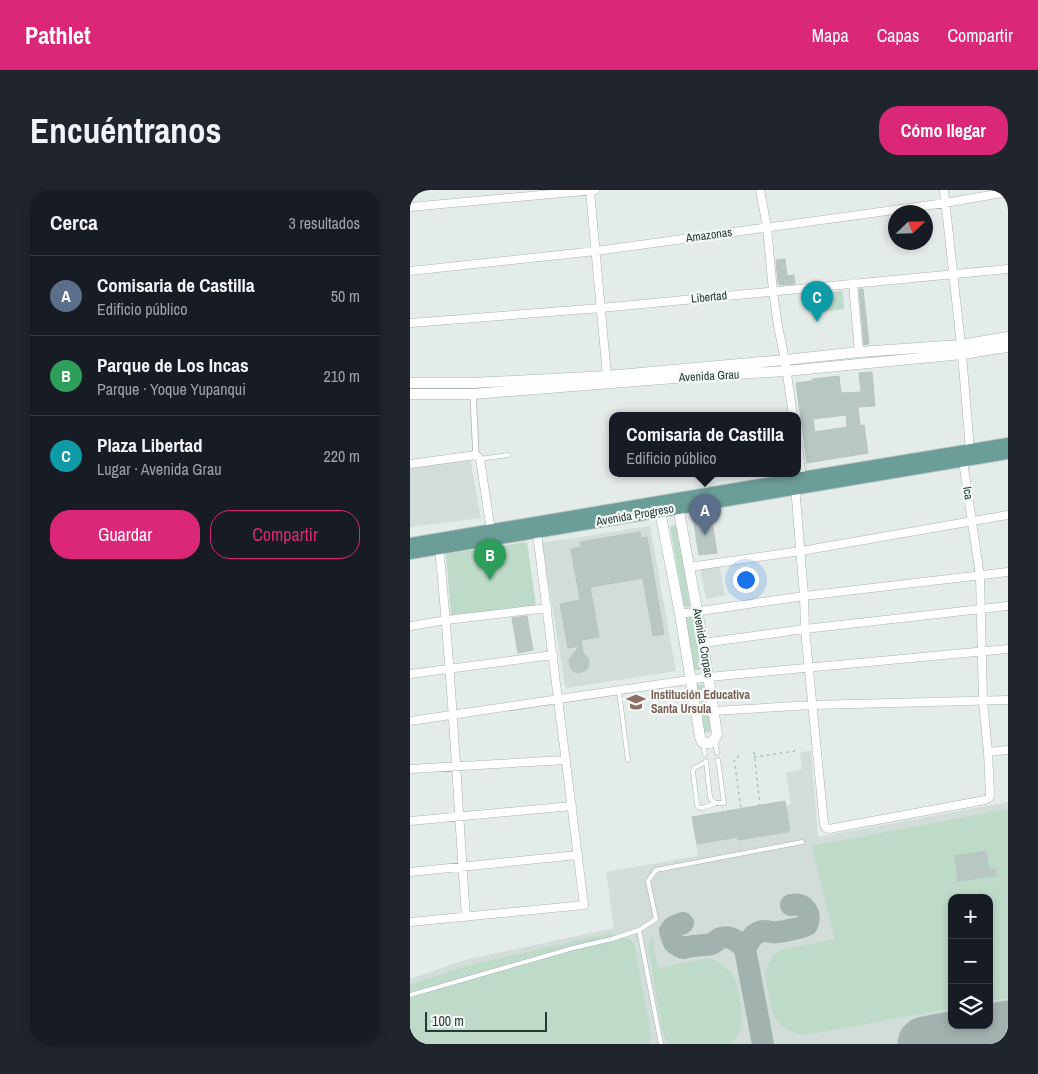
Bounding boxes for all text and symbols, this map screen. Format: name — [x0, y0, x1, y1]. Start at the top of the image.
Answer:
text: Pathlet — [25, 19, 91, 51]
text: Mapa — [812, 23, 849, 48]
text: Capas — [877, 23, 919, 48]
text: Compartir — [947, 23, 1013, 48]
button: Cómo llegar — [879, 106, 1008, 155]
text: Encuéntranos — [30, 107, 221, 154]
north arrow — [888, 205, 933, 250]
text: Cerca — [50, 208, 98, 237]
text: 3 resultados — [289, 212, 360, 234]
street label: Amazonas — [684, 224, 733, 246]
text: Comisaria de Castilla — [97, 272, 255, 298]
pin: C — [801, 281, 833, 322]
text: A — [61, 285, 71, 307]
text: 50 m — [331, 285, 360, 307]
street label: Libertad — [690, 287, 728, 307]
text: Edificio público — [97, 298, 187, 320]
text: Parque de Los Incas — [97, 352, 249, 378]
text: B — [61, 365, 71, 387]
text: 210 m — [324, 365, 360, 387]
street label: Avenida Grau — [677, 366, 740, 386]
text: Parque · Yoque Yupanqui — [97, 378, 246, 400]
popup — [609, 412, 801, 477]
text: Comisaria de Castilla — [626, 421, 784, 447]
text: Plaza Libertad — [97, 432, 203, 458]
text: C — [61, 445, 71, 467]
text: 220 m — [324, 445, 360, 467]
text: Edificio público — [626, 447, 717, 469]
text: Lugar · Avenida Grau — [97, 458, 222, 480]
street label: Ica — [959, 485, 977, 501]
pin: A — [689, 494, 721, 535]
street label: Avenida Progreso — [594, 500, 675, 530]
button: Guardar — [50, 510, 200, 559]
button: Compartir — [210, 510, 360, 559]
pin: B — [474, 539, 506, 580]
your location — [733, 567, 759, 593]
street label: Avenida Corpac — [689, 606, 717, 679]
place label: Institución Educativa Santa Ursula — [651, 687, 751, 717]
school or university icon: Institución Educativa Santa Ursula — [625, 691, 647, 713]
map controls — [948, 894, 993, 1029]
button: + — [948, 894, 993, 939]
button: − — [948, 939, 993, 984]
button: layers — [948, 984, 993, 1029]
scale bar — [425, 1009, 548, 1032]
text: 100 m — [432, 1012, 464, 1030]

